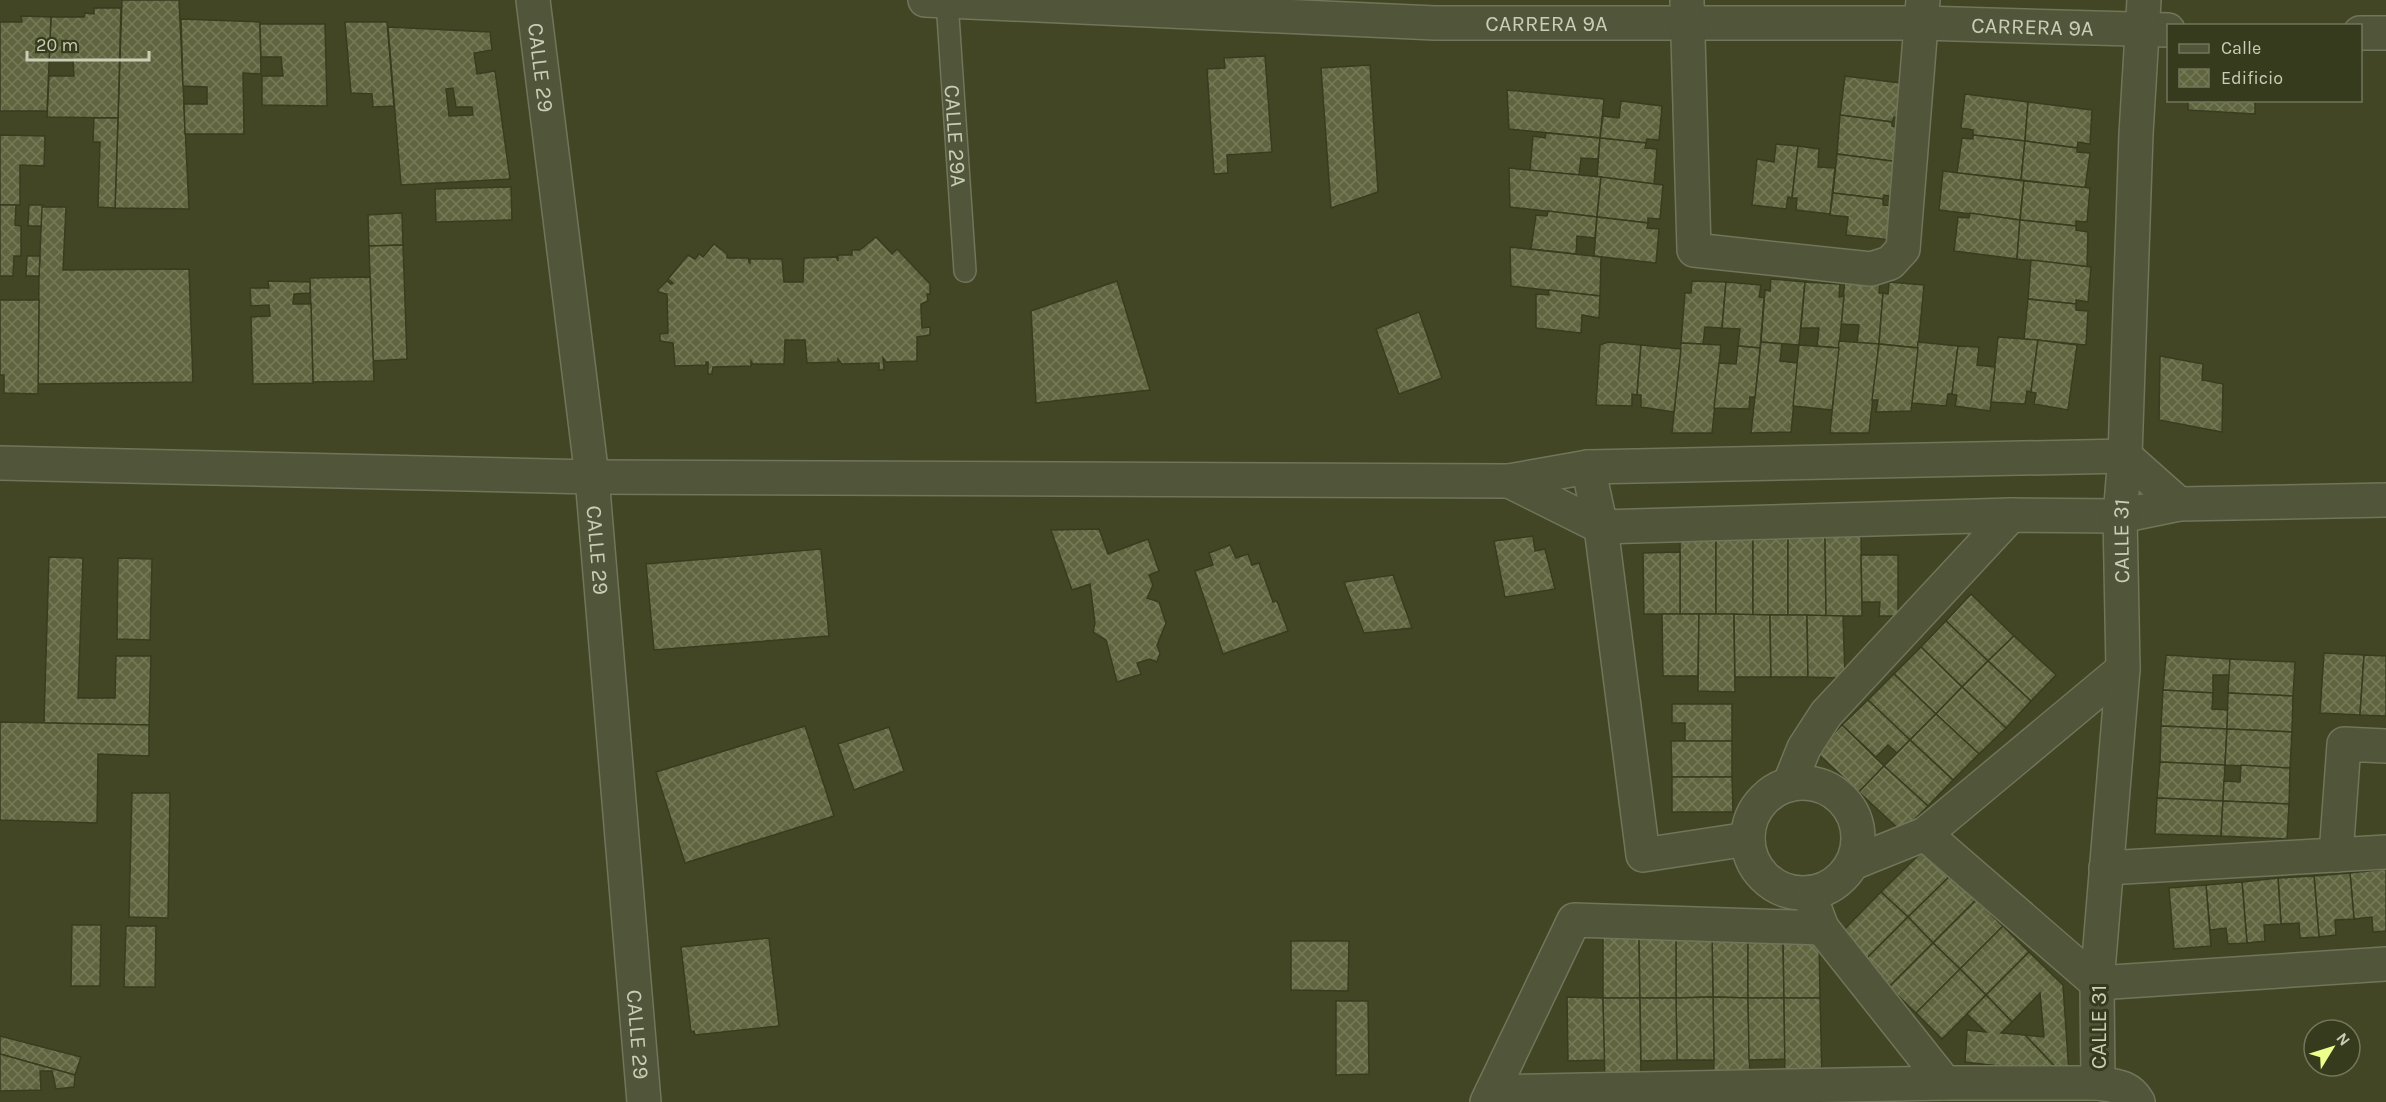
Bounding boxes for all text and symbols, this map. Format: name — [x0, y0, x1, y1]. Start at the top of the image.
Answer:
street label: CARRERA 9A — [1485, 11, 1608, 37]
street label: CARRERA 9A — [1971, 12, 2094, 42]
street label: CALLE 29 — [522, 21, 559, 114]
scale bar — [27, 24, 148, 62]
legend — [2167, 24, 2362, 102]
text: 20 m — [36, 34, 78, 56]
text: Calle — [2221, 37, 2261, 59]
text: Edificio — [2221, 67, 2283, 89]
street label: CALLE 29A — [939, 84, 971, 188]
street label: CALLE 31 — [2108, 498, 2135, 584]
street label: CALLE 29 — [580, 504, 614, 596]
street label: CALLE 31 — [2086, 985, 2112, 1069]
street label: CALLE 29 — [621, 989, 654, 1080]
north arrow — [2302, 1018, 2362, 1078]
text: N — [2332, 1029, 2354, 1049]

